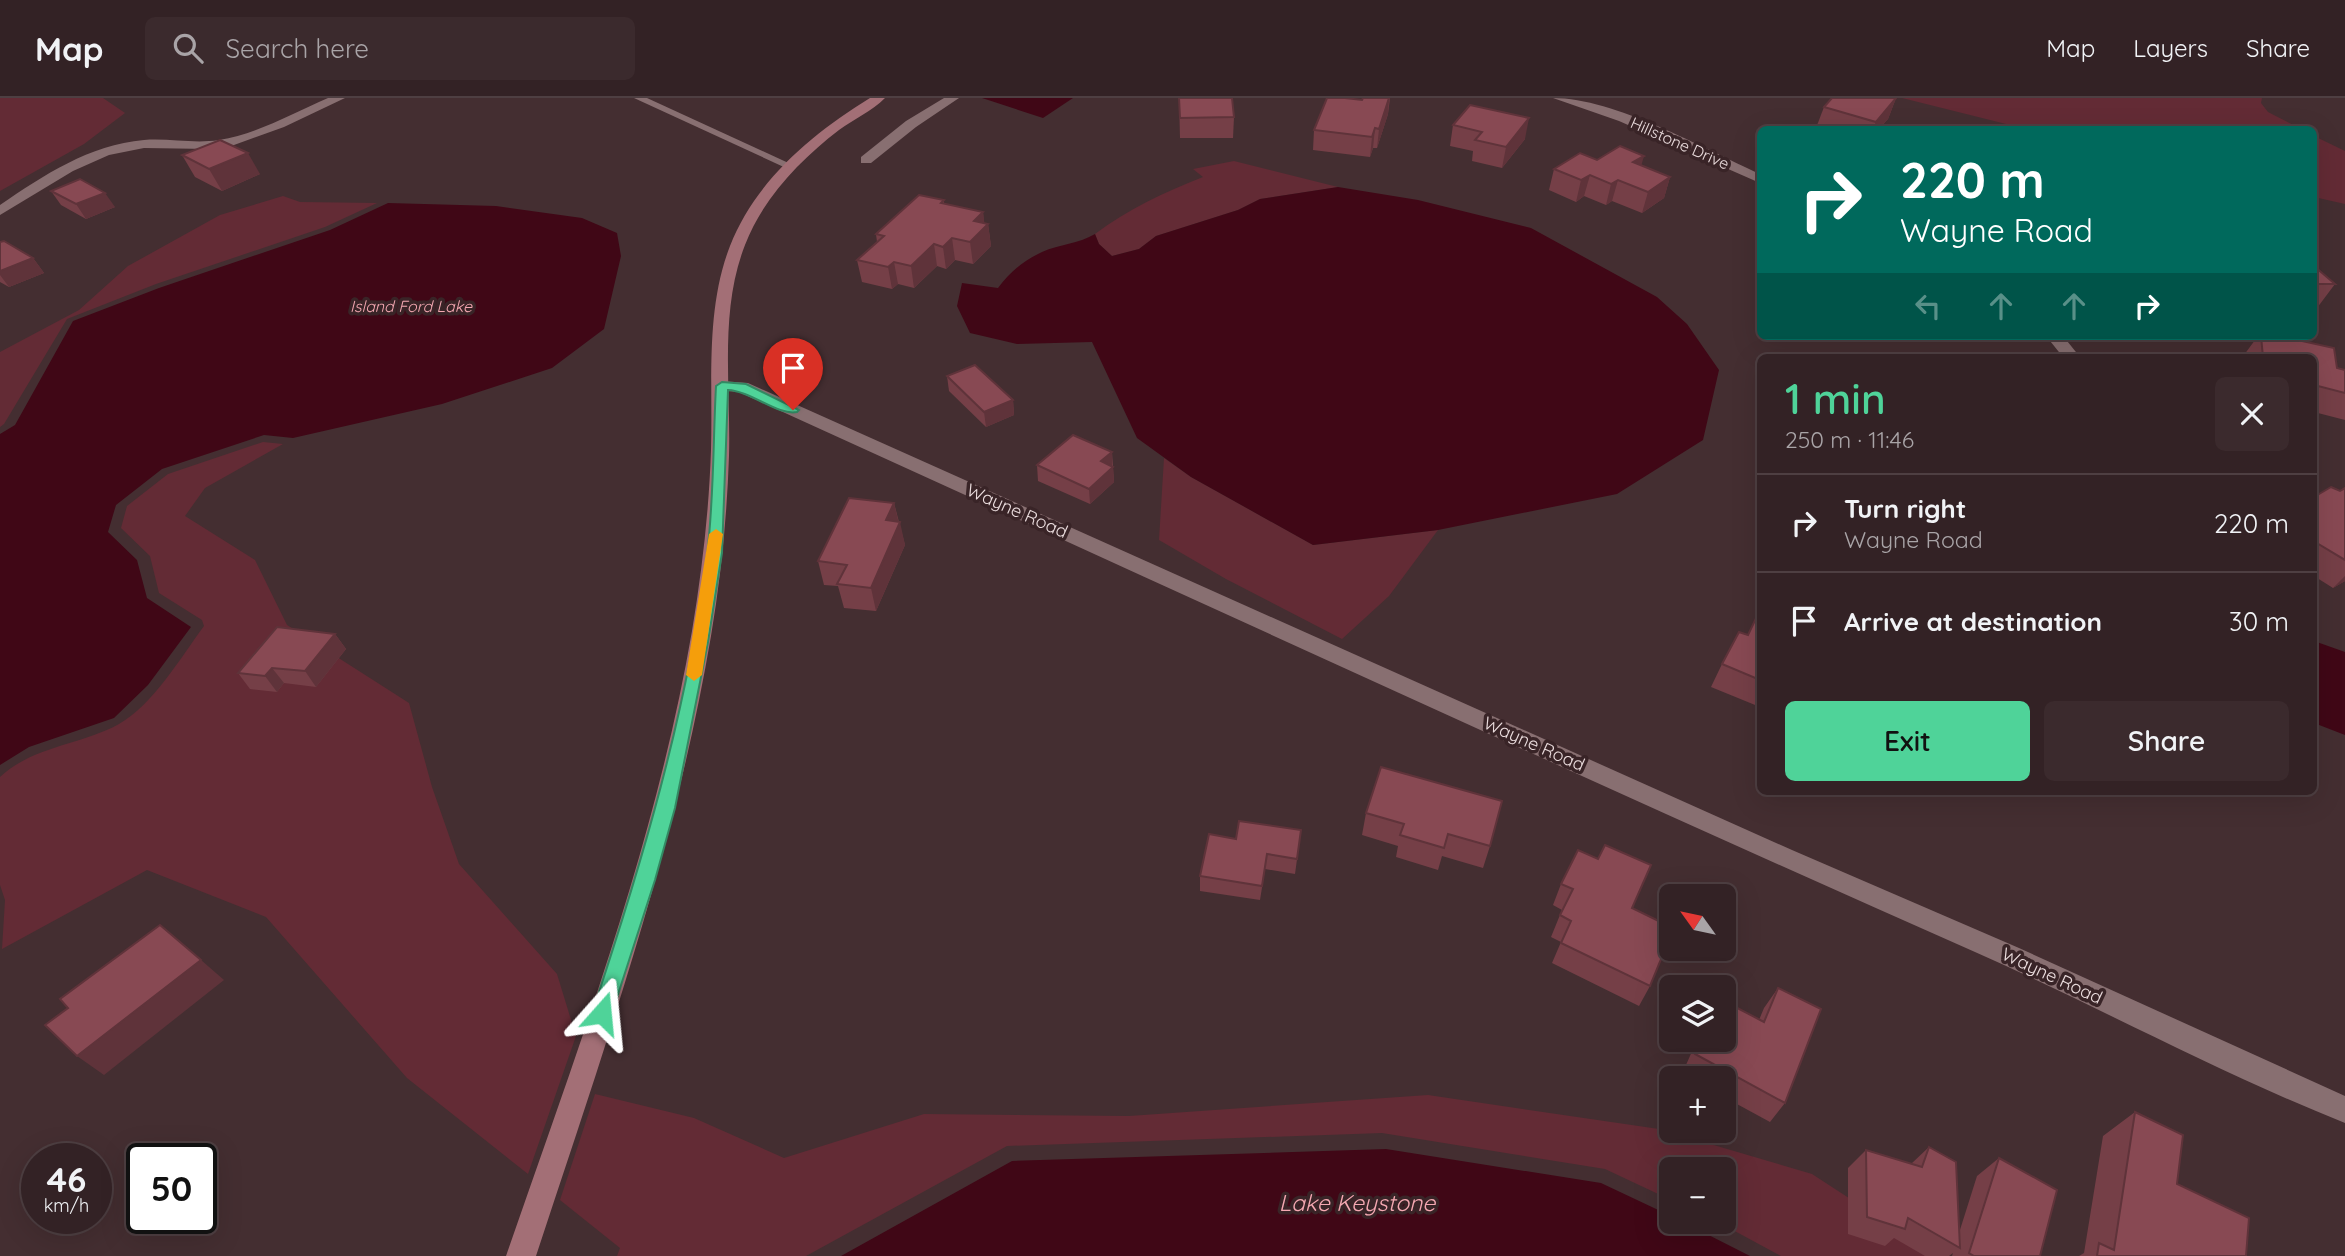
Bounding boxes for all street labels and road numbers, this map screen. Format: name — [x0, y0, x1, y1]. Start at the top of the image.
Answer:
street label: Hillstone Drive — [1628, 112, 1732, 174]
street label: Wayne Road — [963, 478, 1071, 543]
street label: Wayne Road — [1480, 711, 1588, 776]
street label: Wayne Road — [1998, 942, 2106, 1009]

